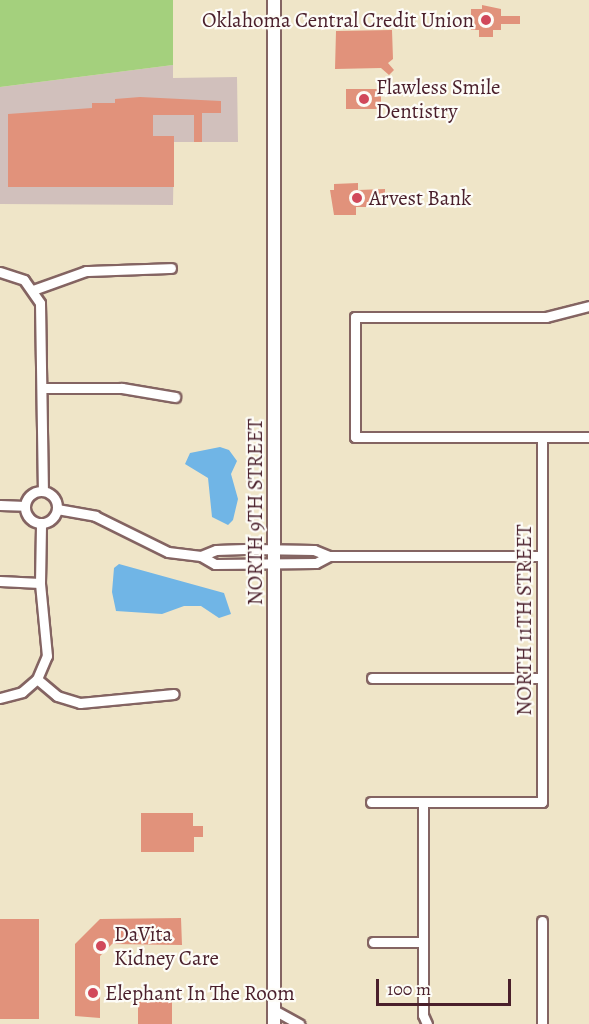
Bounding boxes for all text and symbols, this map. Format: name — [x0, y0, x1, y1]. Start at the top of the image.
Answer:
place label: Oklahoma Central Credit Union — [202, 7, 474, 33]
marker: Oklahoma Central Credit Union — [479, 13, 493, 27]
place label: Flawless Smile Dentistry — [376, 74, 500, 124]
marker: Flawless Smile Dentistry — [357, 92, 371, 106]
place label: Arvest Bank — [369, 185, 471, 211]
marker: Arvest Bank — [350, 191, 364, 205]
street label: NORTH 9TH STREET — [242, 419, 268, 605]
street label: NORTH 11TH STREET — [511, 524, 537, 716]
place label: DaVita Kidney Care — [114, 921, 219, 971]
marker: DaVita Kidney Care — [92, 937, 110, 955]
scale bar — [379, 967, 514, 1005]
text: 100 m — [387, 977, 431, 1001]
place label: Elephant In The Room — [105, 980, 295, 1006]
marker: Elephant In The Room — [86, 986, 100, 1000]

